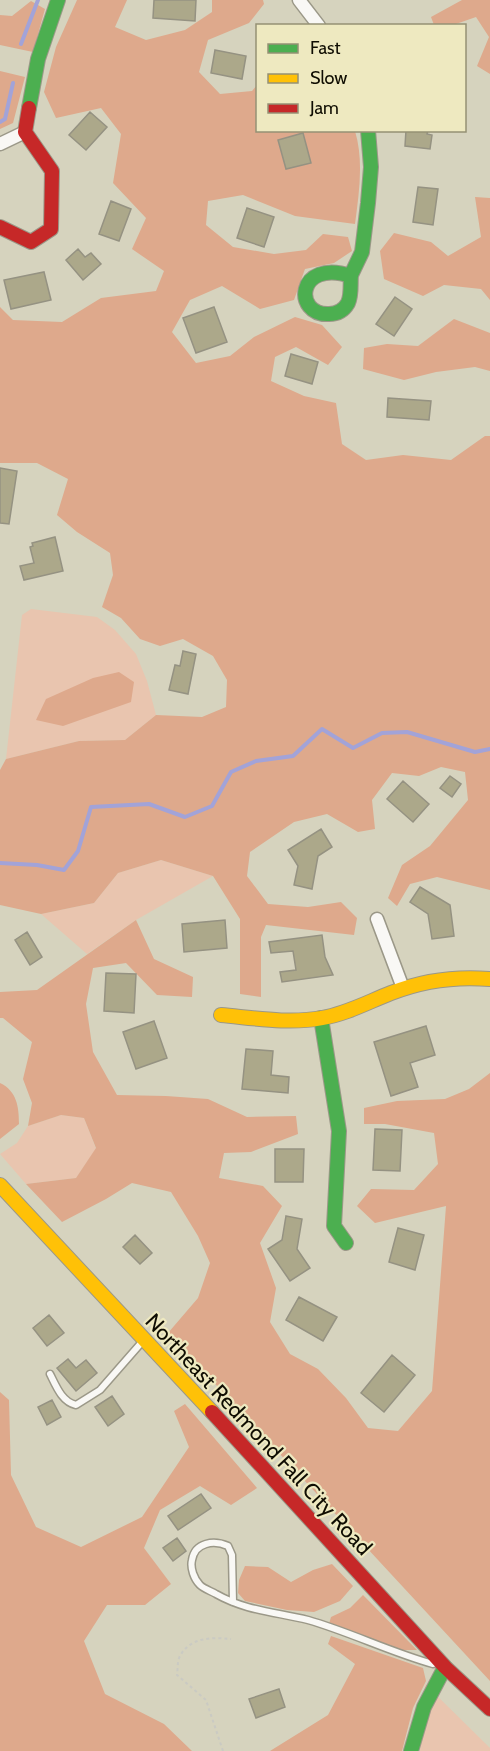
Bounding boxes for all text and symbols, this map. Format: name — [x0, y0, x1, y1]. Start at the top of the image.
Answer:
legend — [256, 24, 466, 132]
text: Fast — [310, 37, 341, 59]
text: Slow — [310, 67, 347, 89]
text: Jam — [309, 97, 339, 119]
street label: Northeast Redmond Fall City Road — [140, 1308, 378, 1561]

